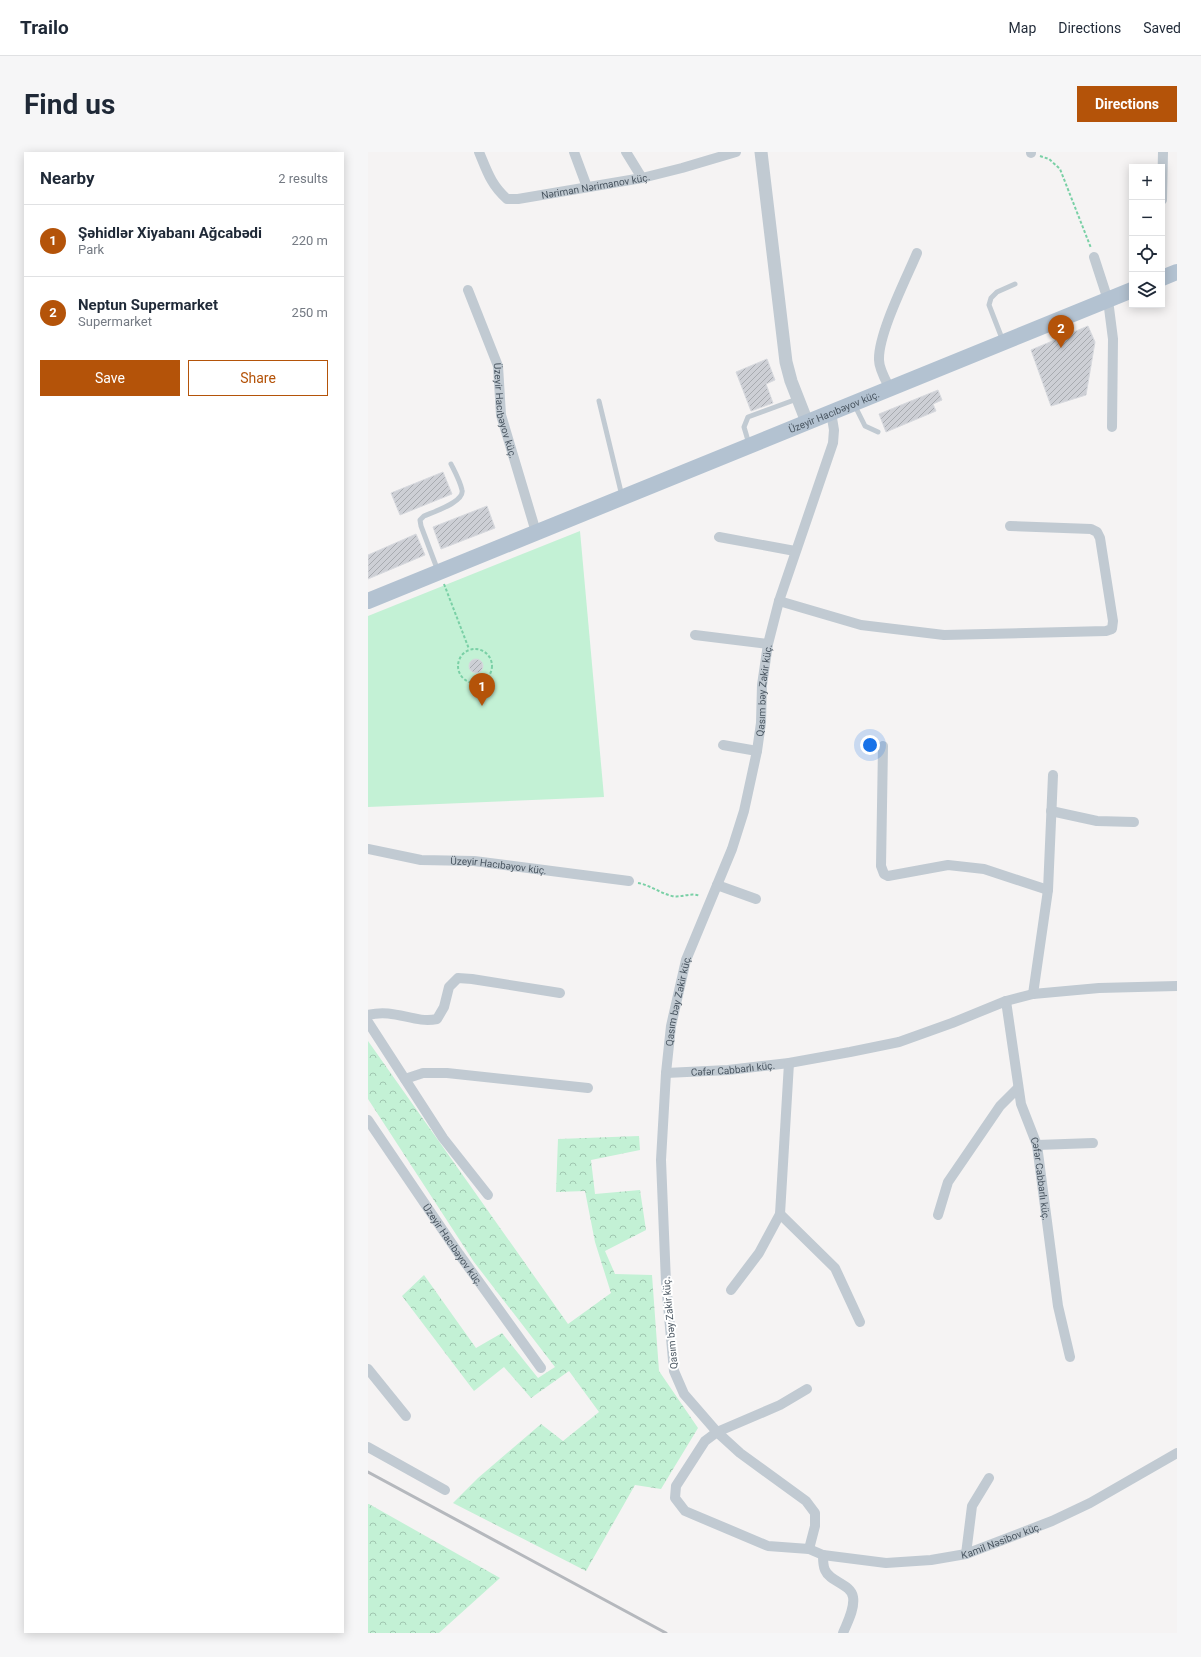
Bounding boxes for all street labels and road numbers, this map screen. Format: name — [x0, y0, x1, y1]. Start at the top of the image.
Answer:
street label: Nəriman Nərimanov küç. — [540, 171, 651, 200]
street label: Üzeyir Hacıbəyov küç. — [492, 362, 519, 459]
street label: Üzeyir Hacıbəyov küç. — [787, 388, 881, 435]
street label: Qasım bəy Zakir küç. — [754, 643, 773, 737]
street label: Üzeyir Hacıbəyov küç. — [450, 854, 547, 876]
street label: Qasım bəy Zakir küç. — [663, 953, 693, 1047]
street label: Cəfər Cabbarlı küç. — [691, 1059, 775, 1077]
street label: Cəfər Cabbarlı küç. — [1029, 1135, 1052, 1221]
street label: Üzeyir Hacıbəyov küç. — [421, 1201, 485, 1288]
street label: Qasım bəy Zakir küç. — [660, 1276, 680, 1370]
street label: Kamil Nəsibov küç. — [960, 1520, 1043, 1560]

